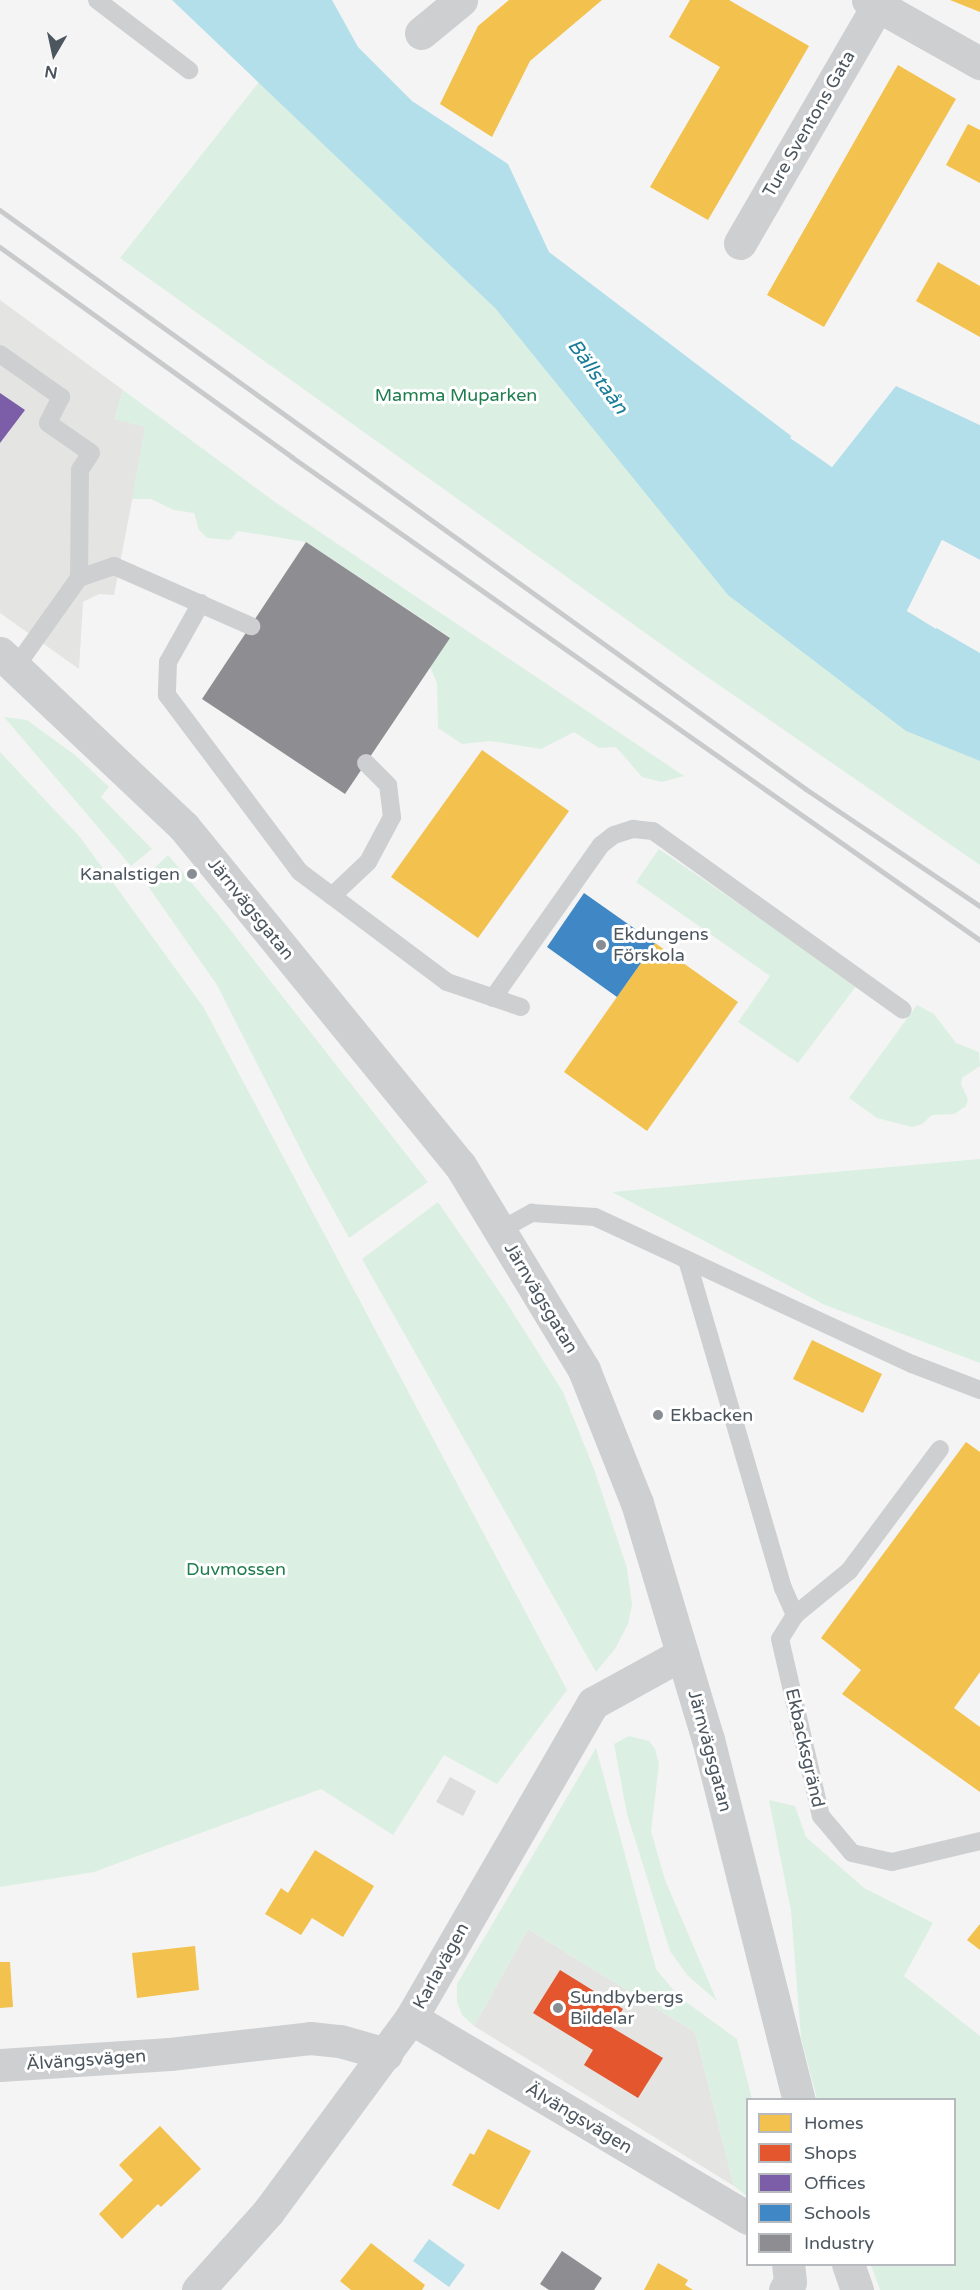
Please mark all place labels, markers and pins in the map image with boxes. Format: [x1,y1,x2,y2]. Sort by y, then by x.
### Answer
place label: Kanalstigen [80,863,180,885]
marker: Kanalstigen [185,867,199,881]
place label: Ekdungens Förskola [613,924,709,966]
marker: Ekdungens Förskola [594,938,608,952]
place label: Ekbacken [670,1404,753,1426]
marker: Ekbacken [651,1408,665,1422]
place label: Sundbybergs Bildelar [570,1987,683,2030]
marker: Sundbybergs Bildelar [551,2001,565,2015]

